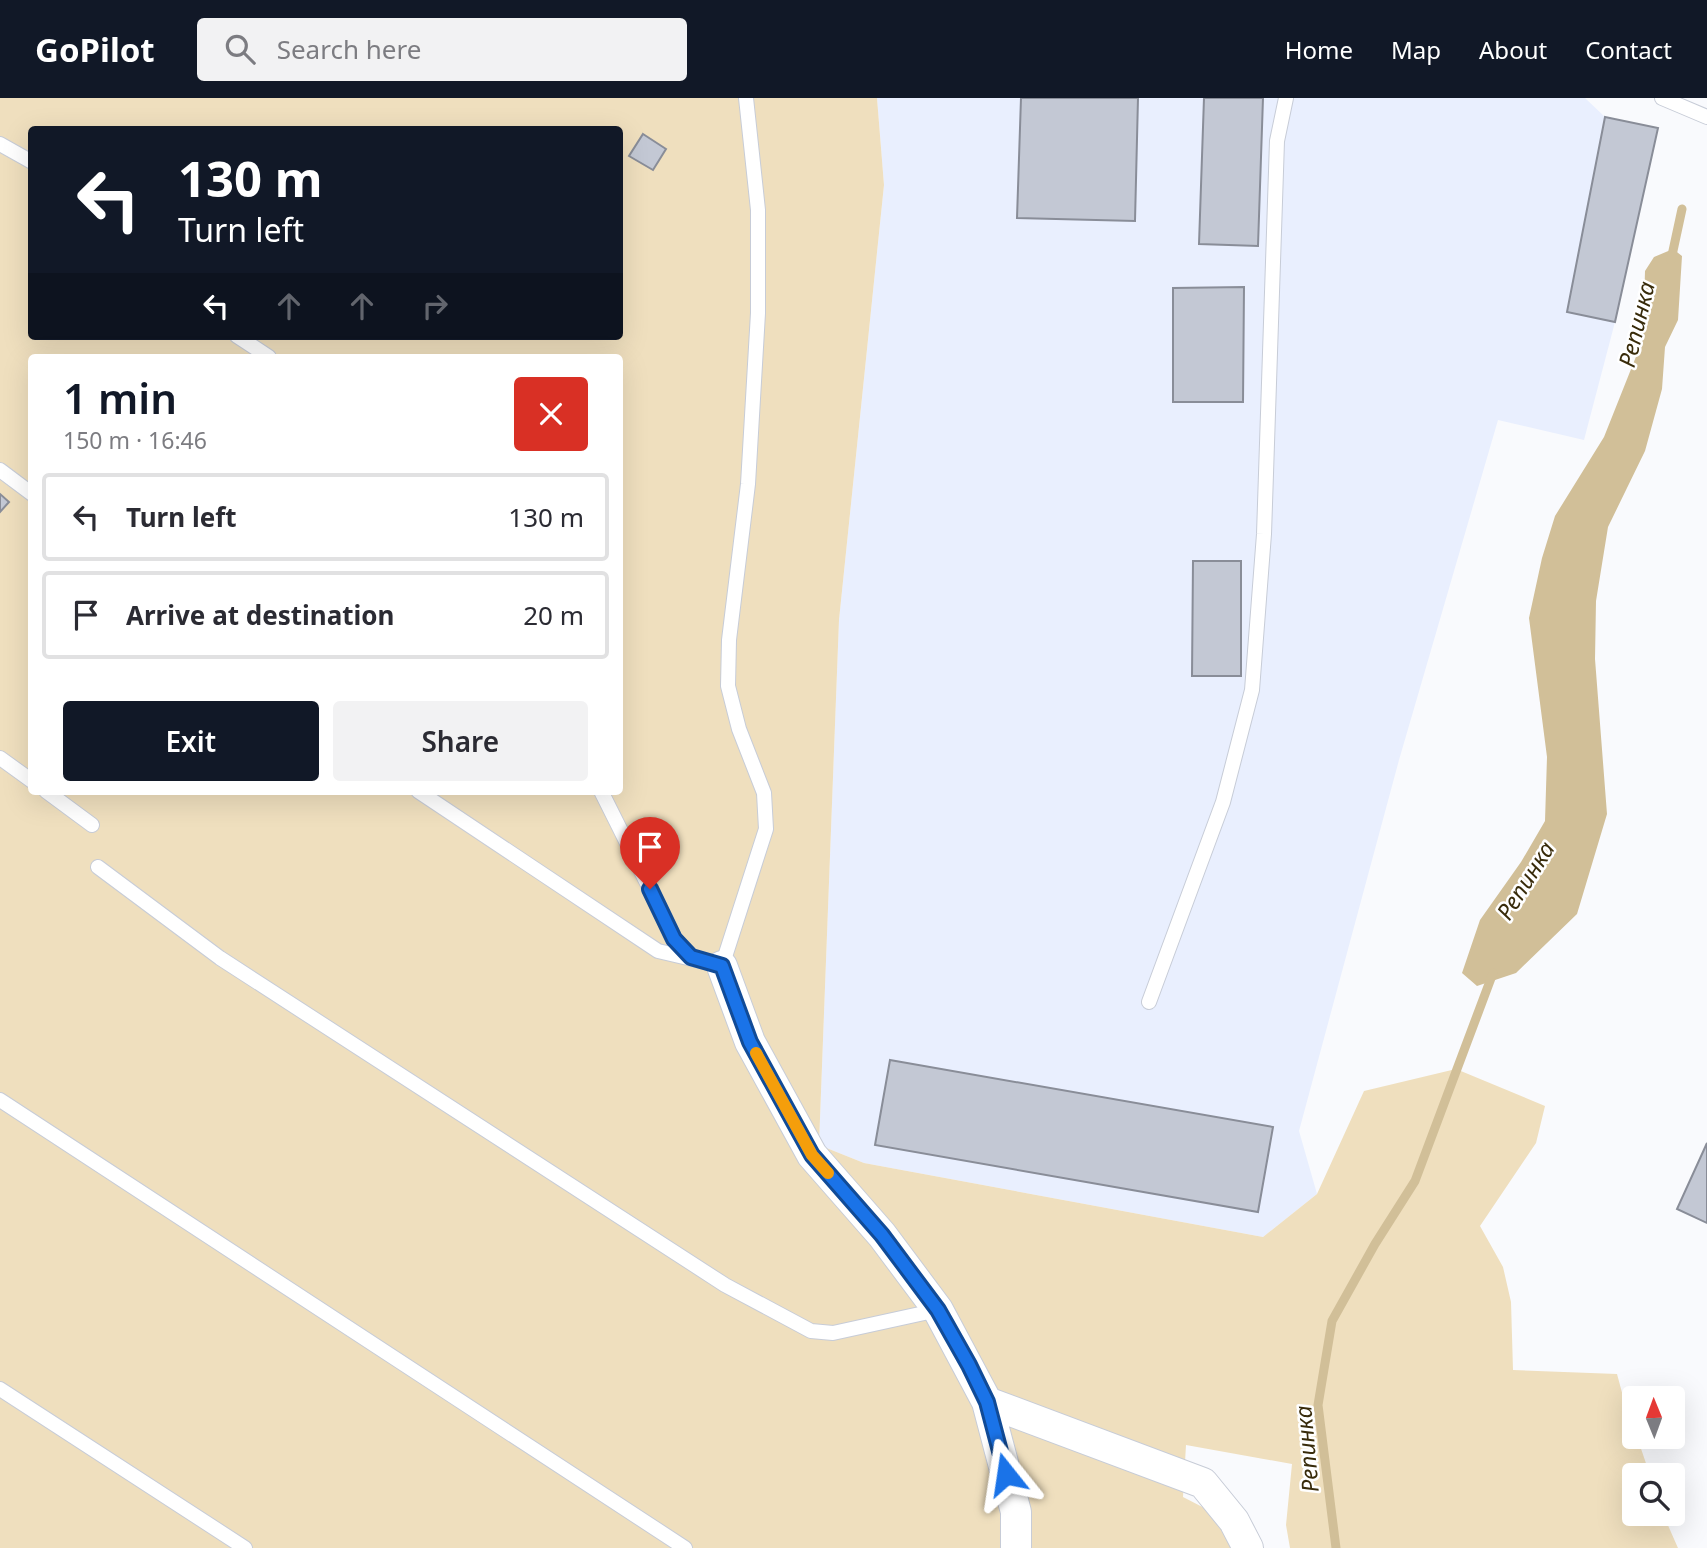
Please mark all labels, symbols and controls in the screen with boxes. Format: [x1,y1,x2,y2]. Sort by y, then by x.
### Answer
search box [197,18,687,81]
text: GoPilot [35,27,155,72]
icon: search [221,30,259,68]
text: Search here [277,31,421,67]
text: Home [1285,33,1353,66]
text: Map [1391,33,1441,66]
text: About [1479,33,1547,66]
text: Contact [1585,33,1672,66]
text: 130 m [178,145,323,211]
icon: left [63,154,154,245]
text: Turn left [178,208,304,251]
water label: Репинка [1610,278,1662,370]
icon: left [197,287,235,325]
icon: ahead [270,287,308,325]
icon: ahead [343,287,381,325]
icon: right [416,287,454,325]
text: 1 min [63,369,177,426]
button: close [514,377,588,451]
text: 150 m · 16:46 [63,424,207,456]
icon: left [67,498,105,536]
text: Turn left [126,499,237,535]
text: 130 m [508,499,584,535]
icon: arrive [67,596,105,634]
text: Arrive at destination [126,597,395,633]
text: 20 m [523,597,584,633]
button: Exit [63,701,319,781]
button: Share [333,701,588,781]
pin [620,817,680,889]
icon: arrive [631,828,669,866]
water label: Репинка [1488,835,1562,925]
north arrow [1622,1386,1685,1449]
map controls [1622,1386,1685,1526]
water label: Репинка [1286,1404,1326,1494]
position arrow [969,1437,1043,1511]
button: search [1622,1463,1685,1526]

